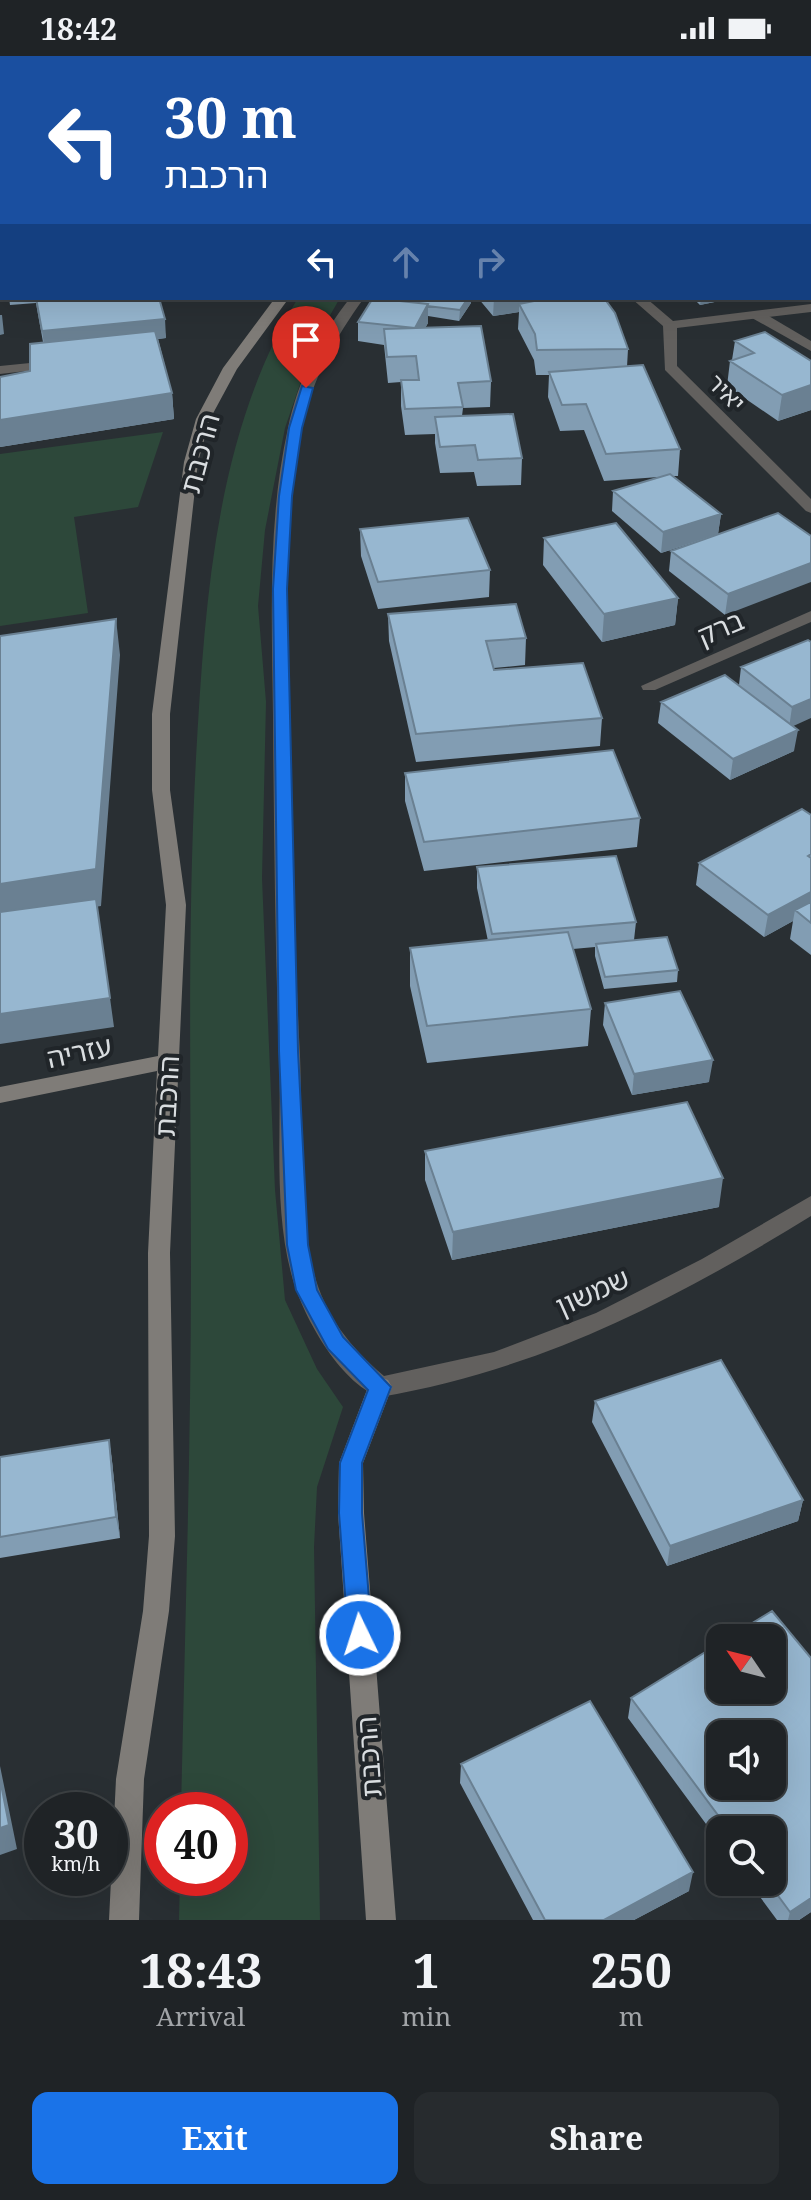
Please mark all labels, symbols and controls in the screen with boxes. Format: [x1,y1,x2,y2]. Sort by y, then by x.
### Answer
text: 18:42 [40,8,117,49]
text: 30 m [164,78,297,154]
icon: left [32,88,136,192]
text: הרכבת [164,150,269,199]
icon: left [300,240,344,284]
icon: ahead [384,240,428,284]
icon: right [468,240,512,284]
pin [272,306,340,388]
icon: arrive [284,318,328,362]
street label: יאיר [701,366,753,418]
street label: הרכבת [170,409,228,497]
street label: ברק [691,600,749,654]
street label: עזריה [43,1026,115,1076]
street label: הרכבת [145,1054,187,1138]
street label: שמשון [549,1258,635,1324]
position arrow [318,1593,402,1677]
north arrow [706,1624,786,1704]
map controls [706,1624,786,1896]
street label: הרכבת [346,1715,390,1799]
button: sound [706,1720,786,1800]
speed limit sign: 40 [144,1792,248,1896]
text: 30 [53,1806,99,1861]
button: search [706,1816,786,1896]
text: km/h [51,1850,101,1877]
text: 18:43 [139,1937,262,2002]
text: 1 [413,1937,440,2002]
text: 250 [590,1937,672,2002]
text: Arrival [156,1998,245,2034]
text: min [402,1998,451,2034]
text: m [619,1998,643,2034]
button: Exit [32,2092,398,2184]
button: Share [414,2092,779,2184]

